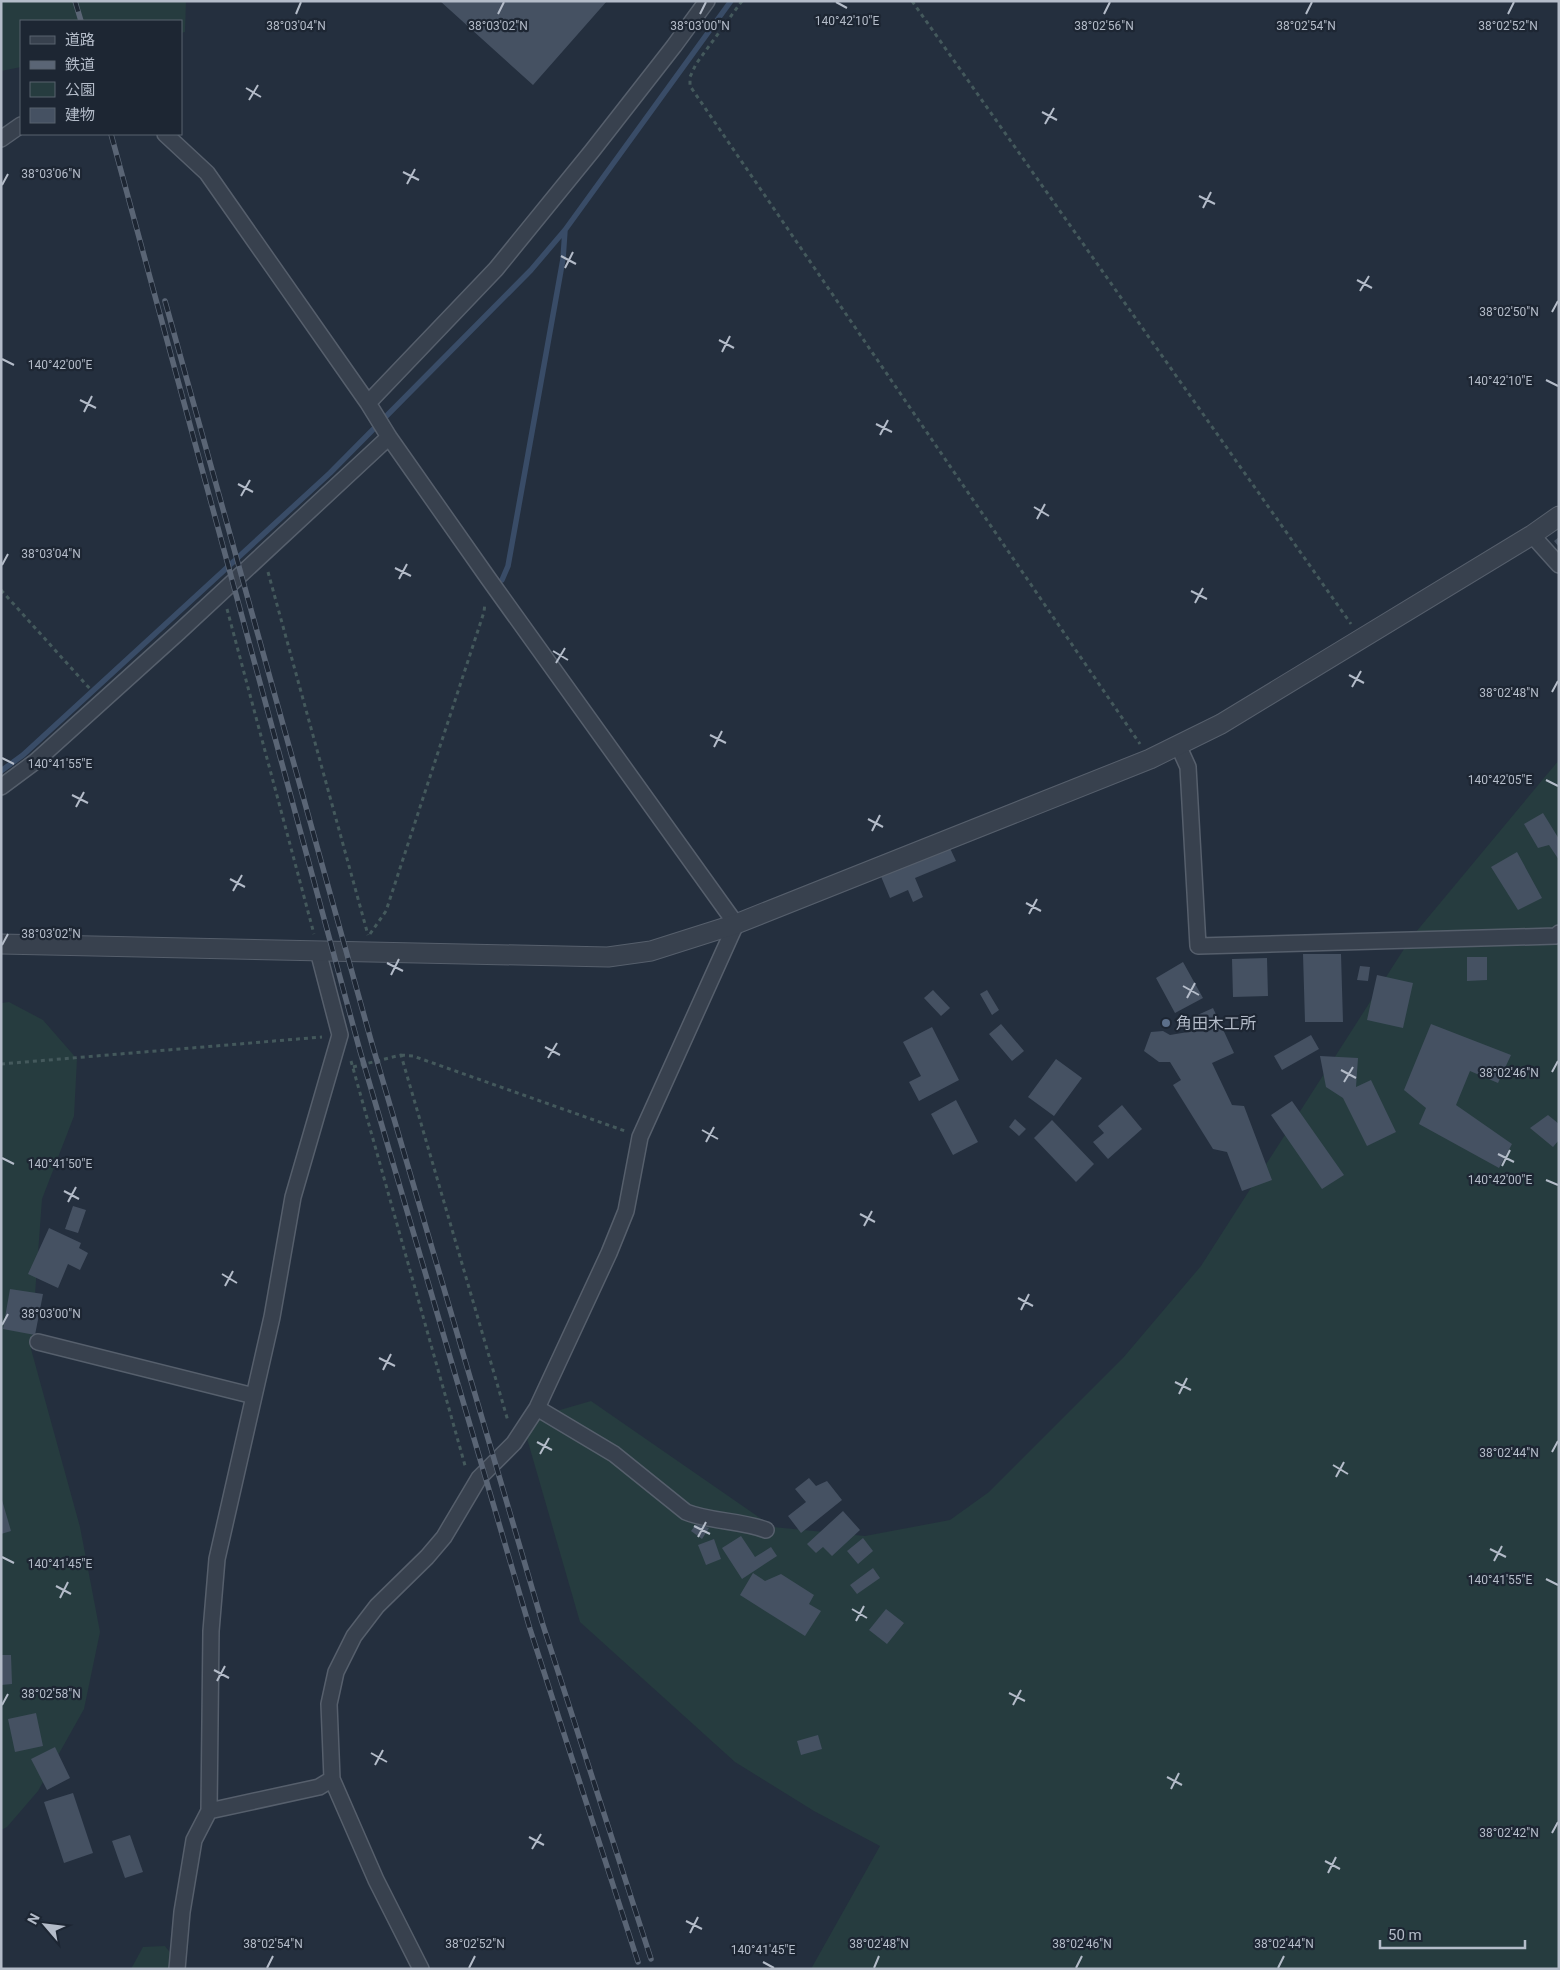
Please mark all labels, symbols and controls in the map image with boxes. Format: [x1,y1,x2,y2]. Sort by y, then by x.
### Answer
text: 140°42'10"E [815,14,879,28]
text: 38°03'04"N [266,19,326,33]
text: 38°03'02"N [468,19,528,33]
text: 38°03'00"N [670,19,730,33]
text: 38°02'56"N [1074,19,1134,33]
text: 38°02'54"N [1276,19,1336,33]
text: 38°02'52"N [1478,19,1538,33]
legend [20,20,182,135]
text: 道路 [65,31,95,49]
text: 鉄道 [65,56,95,74]
text: 公園 [65,81,95,99]
text: 建物 [65,106,95,124]
text: 38°03'06"N [21,167,81,181]
text: 38°02'50"N [1479,305,1539,319]
text: 140°42'00"E [28,358,92,372]
text: 140°42'10"E [1468,374,1532,388]
text: 38°03'04"N [21,547,81,561]
text: 38°02'48"N [1479,686,1539,700]
text: 140°41'55"E [28,757,92,771]
text: 140°42'05"E [1468,773,1532,787]
text: 38°03'02"N [21,927,81,941]
place label: 角田木工所 [1176,1014,1256,1033]
marker: 角田木工所 [1160,1017,1172,1029]
text: 38°02'46"N [1479,1066,1539,1080]
text: 140°41'50"E [28,1157,92,1171]
text: 140°42'00"E [1468,1173,1532,1187]
text: 38°03'00"N [21,1307,81,1321]
text: 38°02'44"N [1479,1446,1539,1460]
text: 140°41'45"E [28,1557,92,1571]
text: 140°41'55"E [1468,1573,1532,1587]
text: 38°02'58"N [21,1687,81,1701]
text: 38°02'42"N [1479,1826,1539,1840]
north arrow [20,1900,70,1950]
text: N [24,1911,43,1927]
scale bar [1380,1918,1525,1950]
text: 50 m [1388,1926,1422,1944]
text: 38°02'54"N [243,1937,303,1951]
text: 38°02'52"N [445,1937,505,1951]
text: 38°02'48"N [849,1937,909,1951]
text: 38°02'46"N [1052,1937,1112,1951]
text: 38°02'44"N [1254,1937,1314,1951]
text: 140°41'45"E [731,1943,795,1957]

